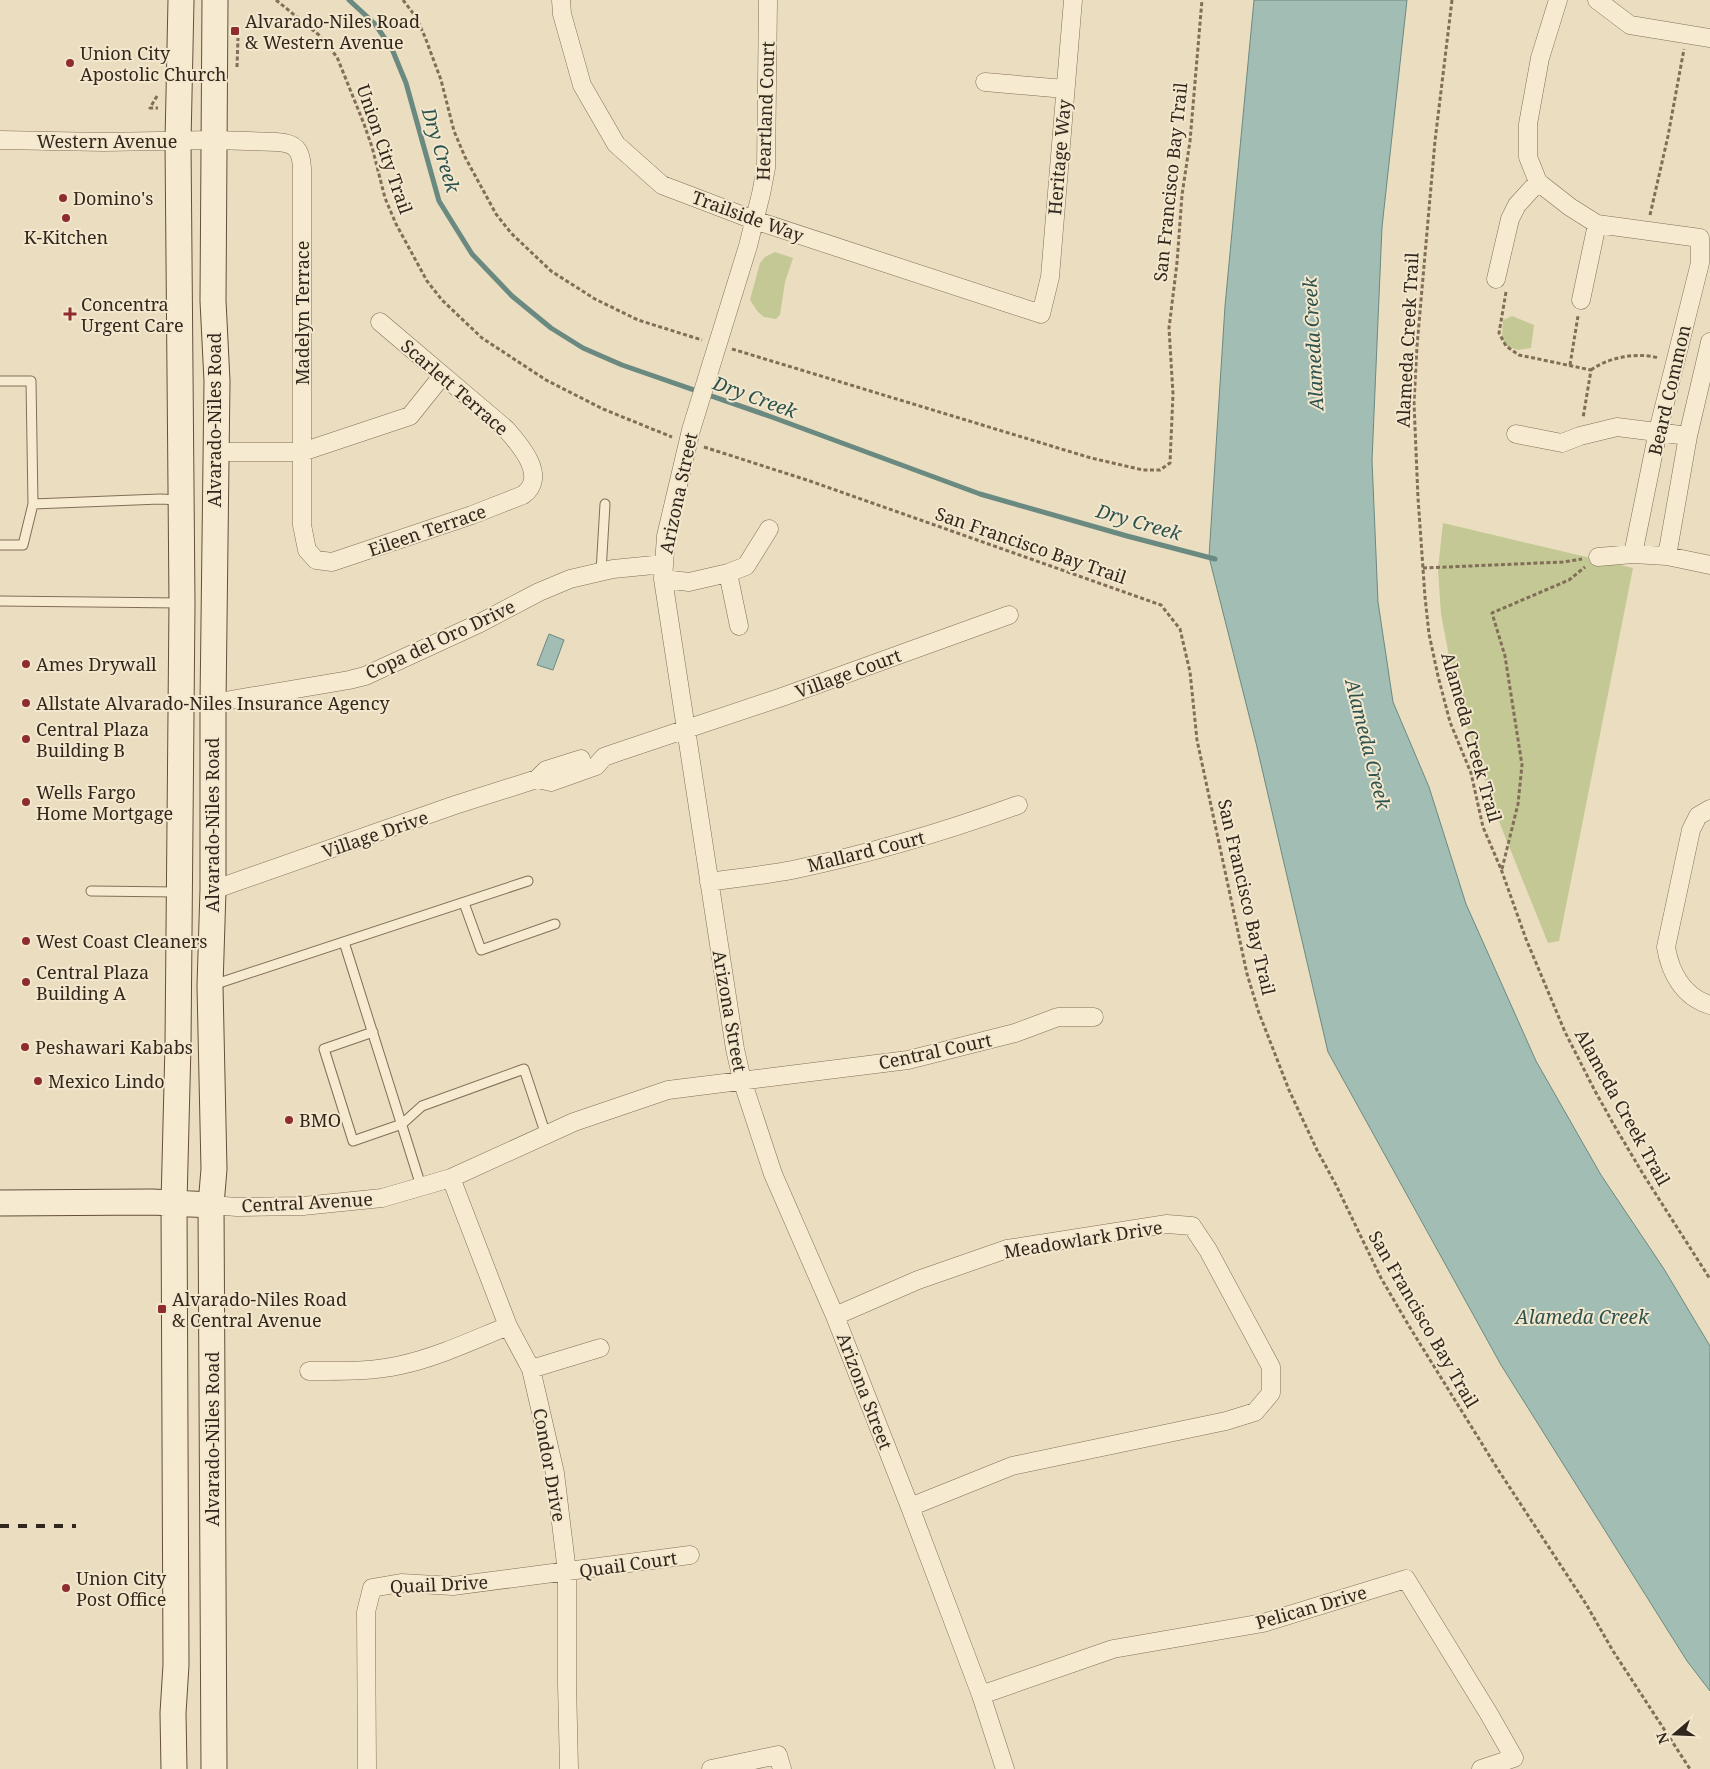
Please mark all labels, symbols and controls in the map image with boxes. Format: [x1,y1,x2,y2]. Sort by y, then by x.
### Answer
place label: Alvarado-Niles Road & Western Avenue [245,9,420,54]
marker: Alvarado-Niles Road & Western Avenue [229,25,241,37]
place label: Union City Apostolic Church [80,41,227,86]
street label: Heartland Court [751,41,779,181]
marker: Union City Apostolic Church [64,57,76,69]
street label: Union City Trail [352,81,419,217]
street label: San Francisco Bay Trail [1148,81,1192,283]
street label: Heritage Way [1042,97,1076,216]
water label: Dry Creek [415,103,467,197]
street label: Western Avenue [37,129,177,153]
street label: Trailside Way [689,185,808,248]
place label: Domino's [73,186,153,210]
marker: Domino's [57,192,69,204]
marker: K-Kitchen [60,212,72,224]
place label: K-Kitchen [24,225,109,249]
street label: Madelyn Terrace [290,241,314,385]
street label: Alameda Creek Trail [1390,251,1424,428]
water label: Alameda Creek [1296,275,1330,413]
place label: Concentra Urgent Care [81,292,184,337]
marker: Concentra Urgent Care [63,307,77,321]
street label: Beard Common [1642,322,1696,458]
street label: Alvarado-Niles Road [202,333,226,507]
street label: Scarlett Terrace [396,334,514,440]
water label: Dry Creek [708,369,802,425]
street label: Arizona Street [653,430,703,556]
water label: Dry Creek [1092,497,1186,547]
street label: Eileen Terrace [365,499,489,561]
street label: San Francisco Bay Trail [932,501,1130,589]
street label: Copa del Oro Drive [361,594,519,684]
street label: Village Court [792,643,904,703]
street label: Alameda Creek Trail [1436,649,1508,825]
place label: Ames Drywall [36,652,157,676]
marker: Ames Drywall [20,658,32,670]
water label: Alameda Creek [1339,674,1397,813]
place label: Allstate Alvarado-Niles Insurance Agency [36,691,391,715]
marker: Allstate Alvarado-Niles Insurance Agency [20,697,32,709]
place label: Central Plaza Building B [36,717,149,762]
marker: Central Plaza Building B [20,733,32,745]
street label: Alvarado-Niles Road [200,738,224,912]
place label: Wells Fargo Home Mortgage [36,780,173,825]
marker: Wells Fargo Home Mortgage [20,796,32,808]
street label: San Francisco Bay Trail [1213,797,1281,998]
street label: Village Drive [319,805,431,863]
street label: Mallard Court [805,825,927,877]
place label: West Coast Cleaners [36,929,207,953]
marker: West Coast Cleaners [20,935,32,947]
street label: Arizona Street [707,948,753,1074]
place label: Central Plaza Building A [36,960,149,1005]
marker: Central Plaza Building A [20,976,32,988]
street label: Alameda Creek Trail [1570,1024,1676,1190]
street label: Central Court [876,1027,994,1075]
place label: Peshawari Kababs [35,1035,193,1059]
marker: Peshawari Kababs [19,1041,31,1053]
place label: Mexico Lindo [48,1069,165,1093]
marker: Mexico Lindo [32,1075,44,1087]
place label: BMO [299,1108,341,1132]
marker: BMO [283,1114,295,1126]
street label: Central Avenue [241,1187,373,1217]
street label: Meadowlark Drive [1002,1215,1164,1263]
street label: San Francisco Bay Trail [1364,1226,1485,1412]
place label: Alvarado-Niles Road & Central Avenue [172,1287,347,1332]
marker: Alvarado-Niles Road & Central Avenue [156,1303,168,1315]
water label: Alameda Creek [1513,1304,1650,1330]
street label: Arizona Street [832,1329,898,1453]
street label: Alvarado-Niles Road [200,1352,224,1526]
street label: Condor Drive [528,1406,572,1524]
street label: Quail Court [577,1545,679,1583]
place label: Union City Post Office [76,1566,167,1611]
street label: Quail Drive [389,1569,489,1599]
street label: Pelican Drive [1253,1580,1369,1634]
marker: Union City Post Office [60,1582,72,1594]
north arrow [1650,1709,1700,1759]
text: N [1651,1730,1673,1747]

